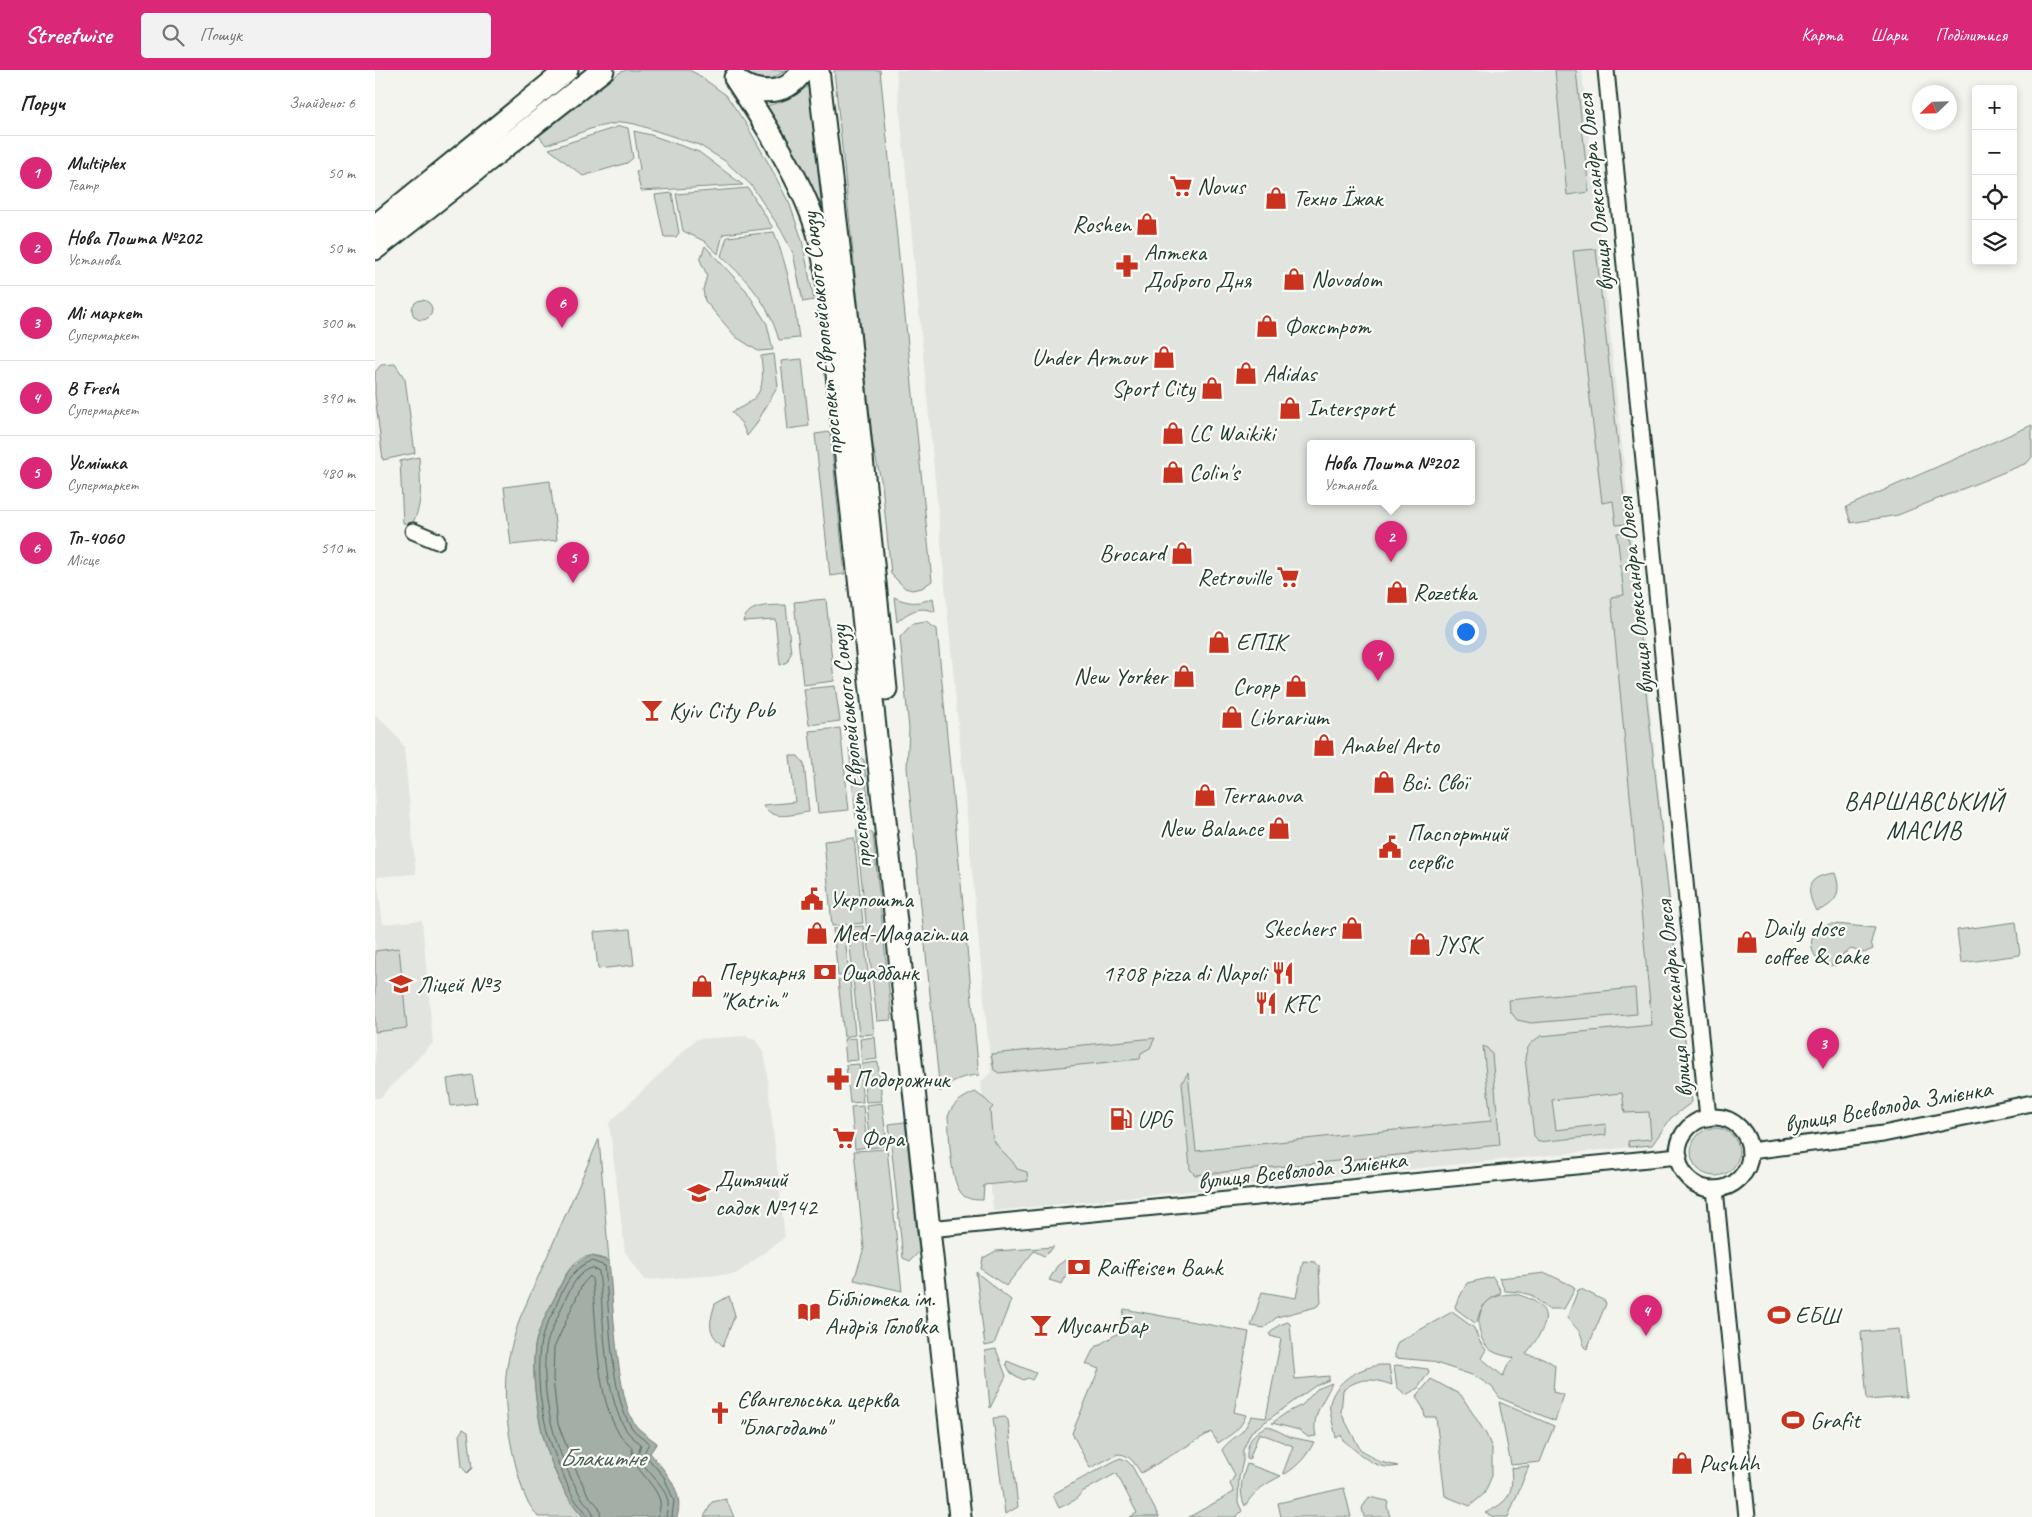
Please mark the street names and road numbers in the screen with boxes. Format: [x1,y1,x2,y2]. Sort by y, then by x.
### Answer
street label: вулиця Олександра Олеся [1570,91,1620,293]
street label: проспект Європейського Союзу [794,209,850,457]
street label: вулиця Олександра Олеся [1610,494,1660,696]
street label: проспект Європейського Союзу [823,622,879,870]
street label: вулиця Олександра Олеся [1649,897,1699,1099]
street label: вулиця Всеволода Змієнка [1782,1073,1995,1139]
street label: вулиця Всеволода Змієнка [1196,1144,1409,1196]

